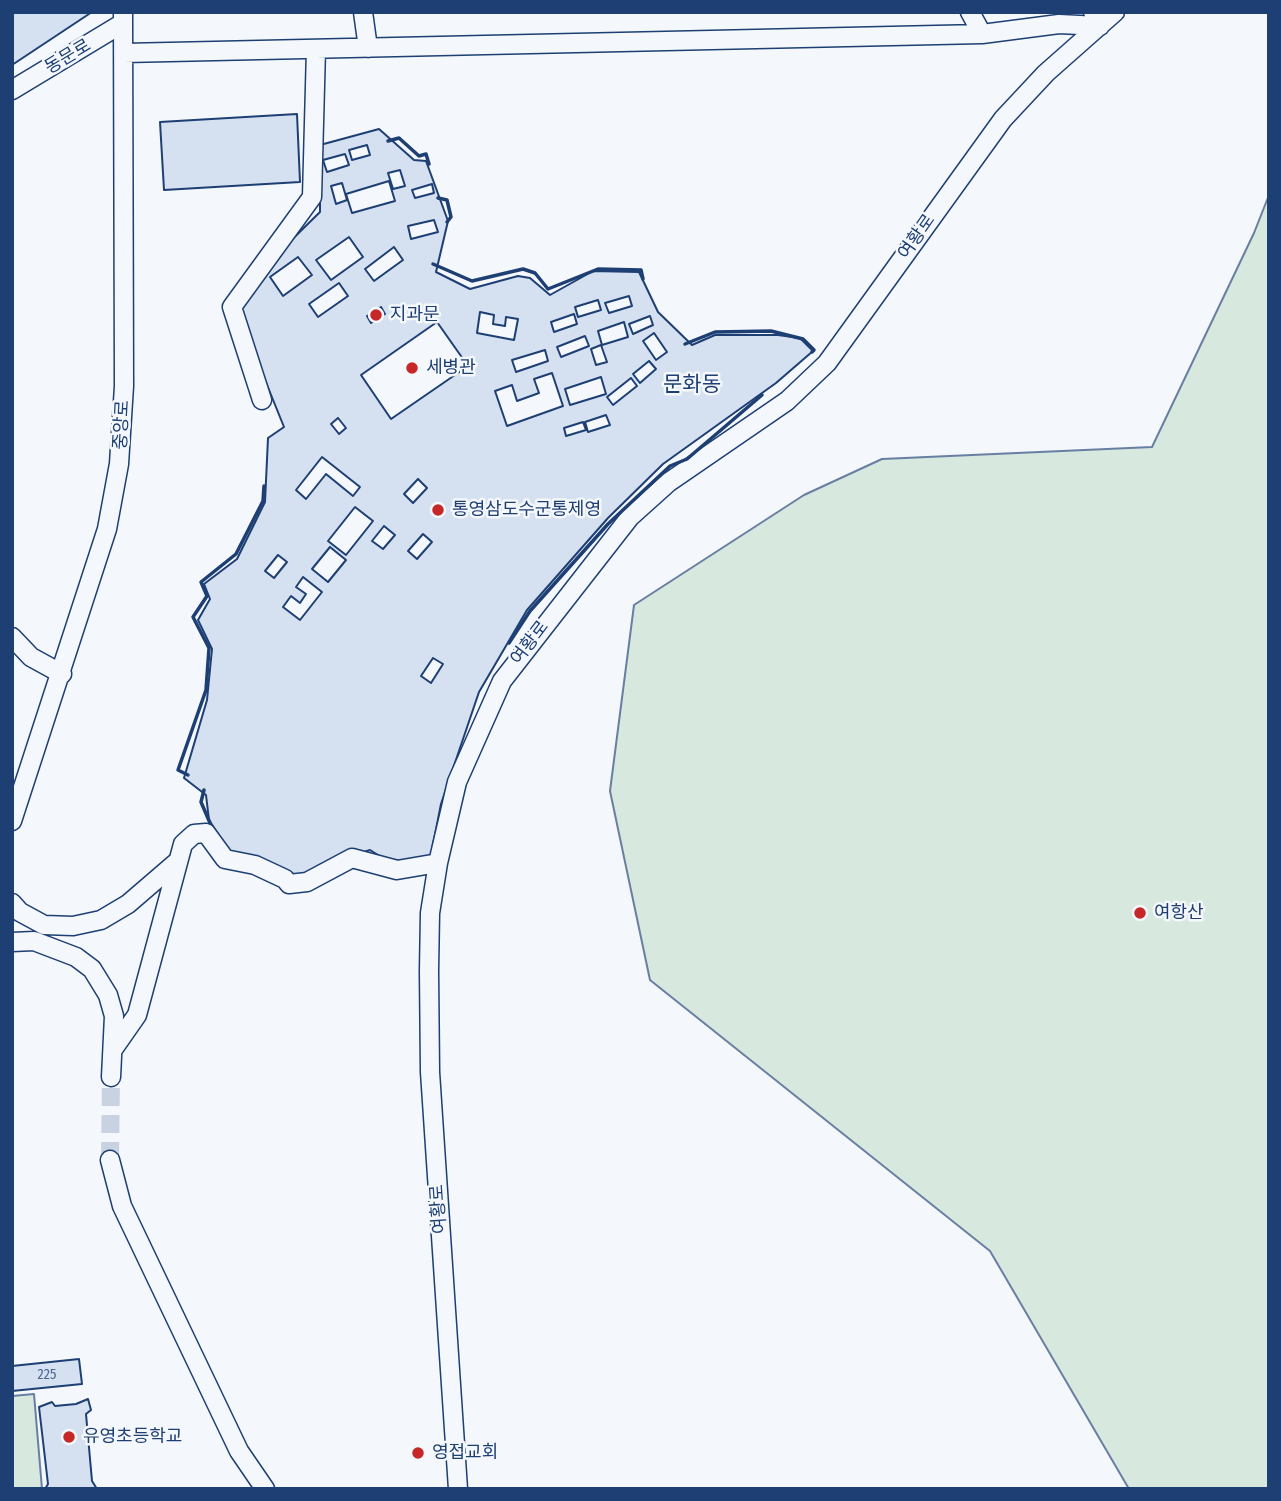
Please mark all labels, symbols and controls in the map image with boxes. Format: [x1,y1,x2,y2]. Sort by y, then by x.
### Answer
street label: 동문로 [41,35,95,79]
street label: 여황로 [894,210,940,264]
place label: 지과문 [390,304,440,326]
marker: 지과문 [368,307,384,323]
place label: 세병관 [426,357,476,379]
marker: 세병관 [404,360,420,376]
district label: 문화동 [663,372,721,398]
street label: 중앙로 [110,400,134,450]
place label: 통영삼도수군통제영 [452,499,601,521]
marker: 통영삼도수군통제영 [430,502,446,518]
street label: 여황로 [506,617,554,669]
place label: 여항산 [1154,902,1204,924]
marker: 여항산 [1132,905,1148,921]
street label: 여황로 [426,1183,452,1235]
house number: 225 [38,1367,56,1383]
place label: 유영초등학교 [83,1426,182,1448]
marker: 유영초등학교 [61,1429,77,1445]
place label: 영접교회 [432,1442,498,1464]
marker: 영접교회 [410,1445,426,1461]

